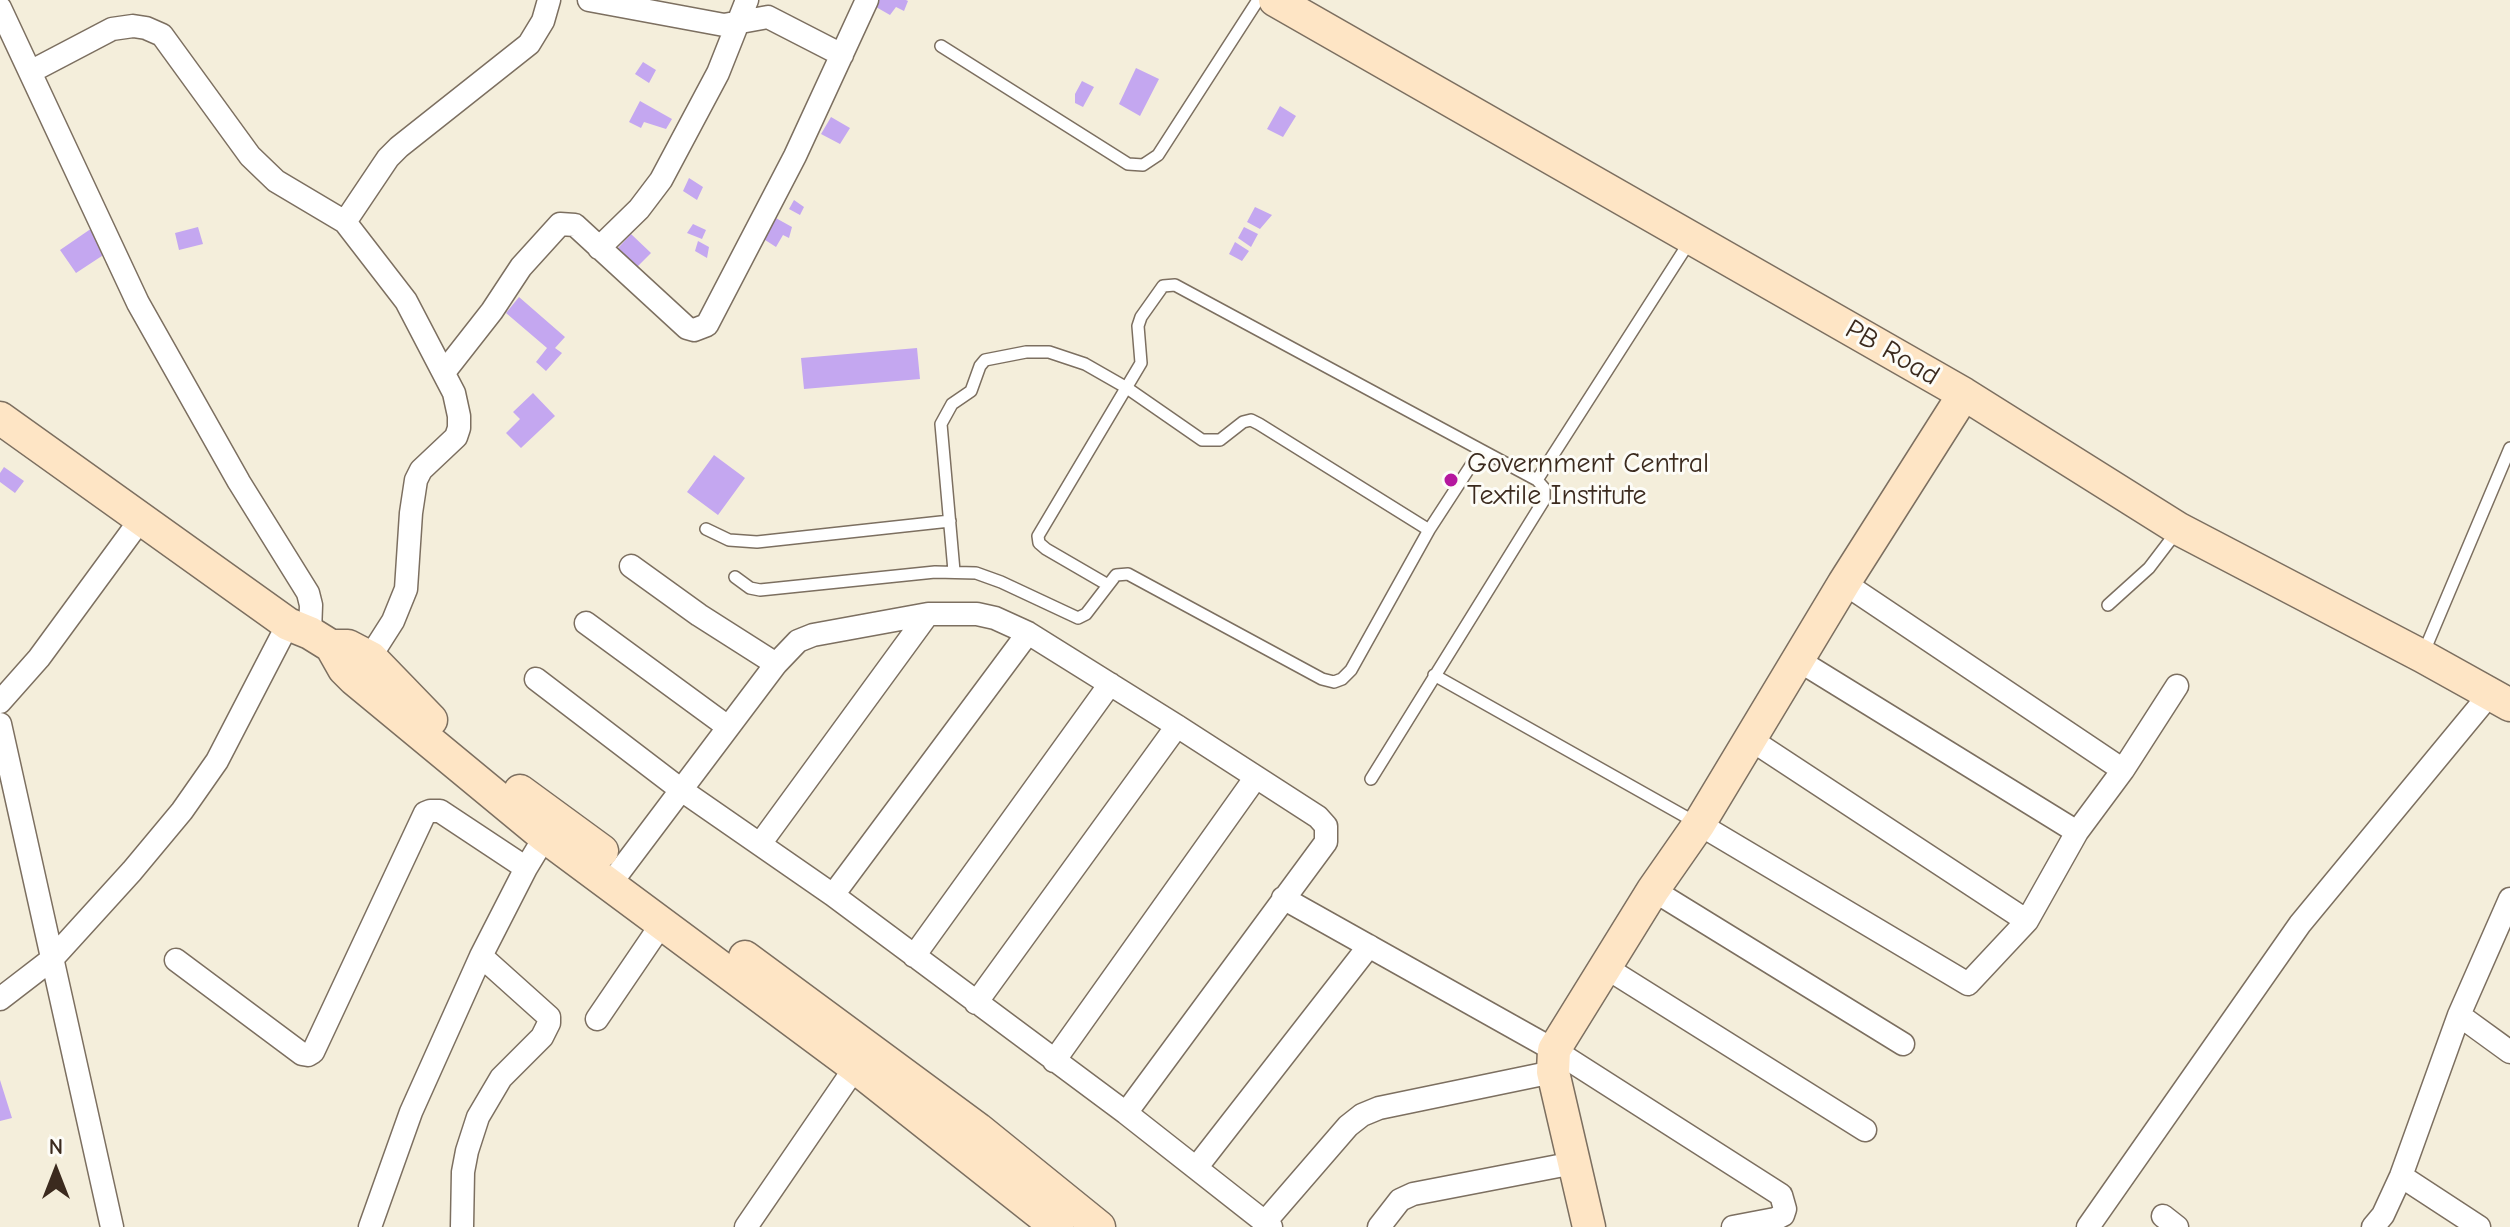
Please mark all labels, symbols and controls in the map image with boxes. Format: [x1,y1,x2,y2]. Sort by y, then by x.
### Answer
street label: PB Road [1839,313,1945,393]
place label: Government Central Textile Institute [1467,447,1709,513]
marker: Government Central Textile Institute [1442,471,1460,489]
north arrow [16,1131,96,1211]
text: N [49,1134,63,1160]

